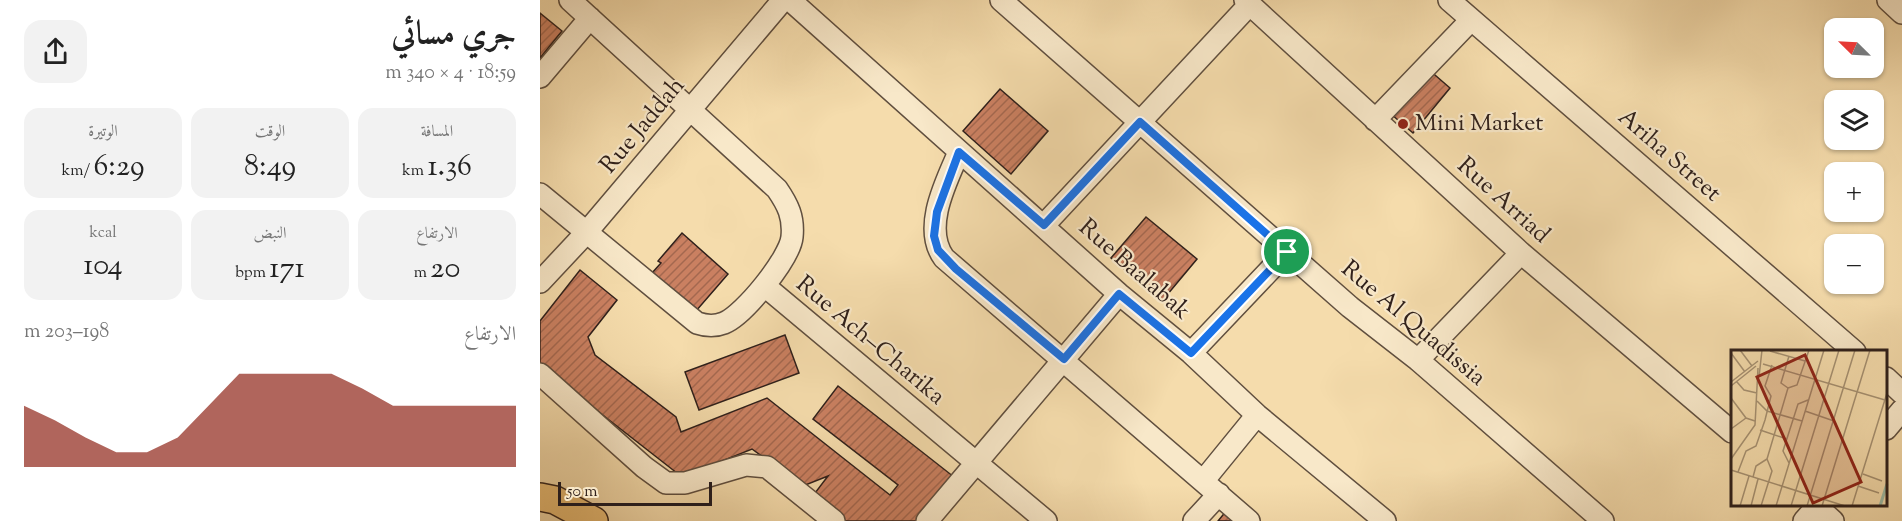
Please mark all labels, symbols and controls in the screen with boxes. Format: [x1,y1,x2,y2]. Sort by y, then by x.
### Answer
text: جري مسائي [391,12,516,60]
north arrow [1824,18,1884,78]
map controls [1824,18,1884,294]
button: share [24,20,87,83]
text: 18:59 · 4 × 340 m [385,59,516,88]
street label: Rue Jaddah [593,70,693,182]
button: layers [1824,90,1884,150]
street label: Ariha Street [1610,101,1728,211]
place label: Mini Market [1415,107,1544,141]
marker: Mini Market [1396,117,1410,131]
text: الوتيرة [88,121,118,144]
text: الوقت [255,121,285,144]
text: المسافة [421,121,453,144]
text: 6:29 [94,146,145,189]
text: 8:49 [244,146,296,189]
text: 1.36 [427,146,472,189]
street label: Rue Arriad [1449,150,1557,252]
text: /km [61,160,94,183]
text: km [402,160,427,183]
button: + [1824,162,1884,222]
street label: Rue Baalabak [1071,212,1197,328]
text: kcal [89,222,117,245]
text: النبض [254,223,286,246]
text: الارتفاع [416,223,458,246]
pin [1261,226,1312,277]
button: − [1824,234,1884,294]
icon: arrive [1270,235,1303,268]
text: 104 [83,245,123,288]
text: 171 [269,248,305,291]
text: 20 [430,248,460,291]
street label: Rue Al Quadissia [1333,253,1493,395]
text: bpm [235,262,269,285]
text: m [414,262,430,285]
street label: Rue Ach–Charika [788,268,952,414]
text: 198–203 m [24,318,109,347]
text: الارتفاع [464,321,516,350]
inset map [1731,350,1887,506]
scale bar [558,479,712,506]
text: 50 m [567,481,598,504]

